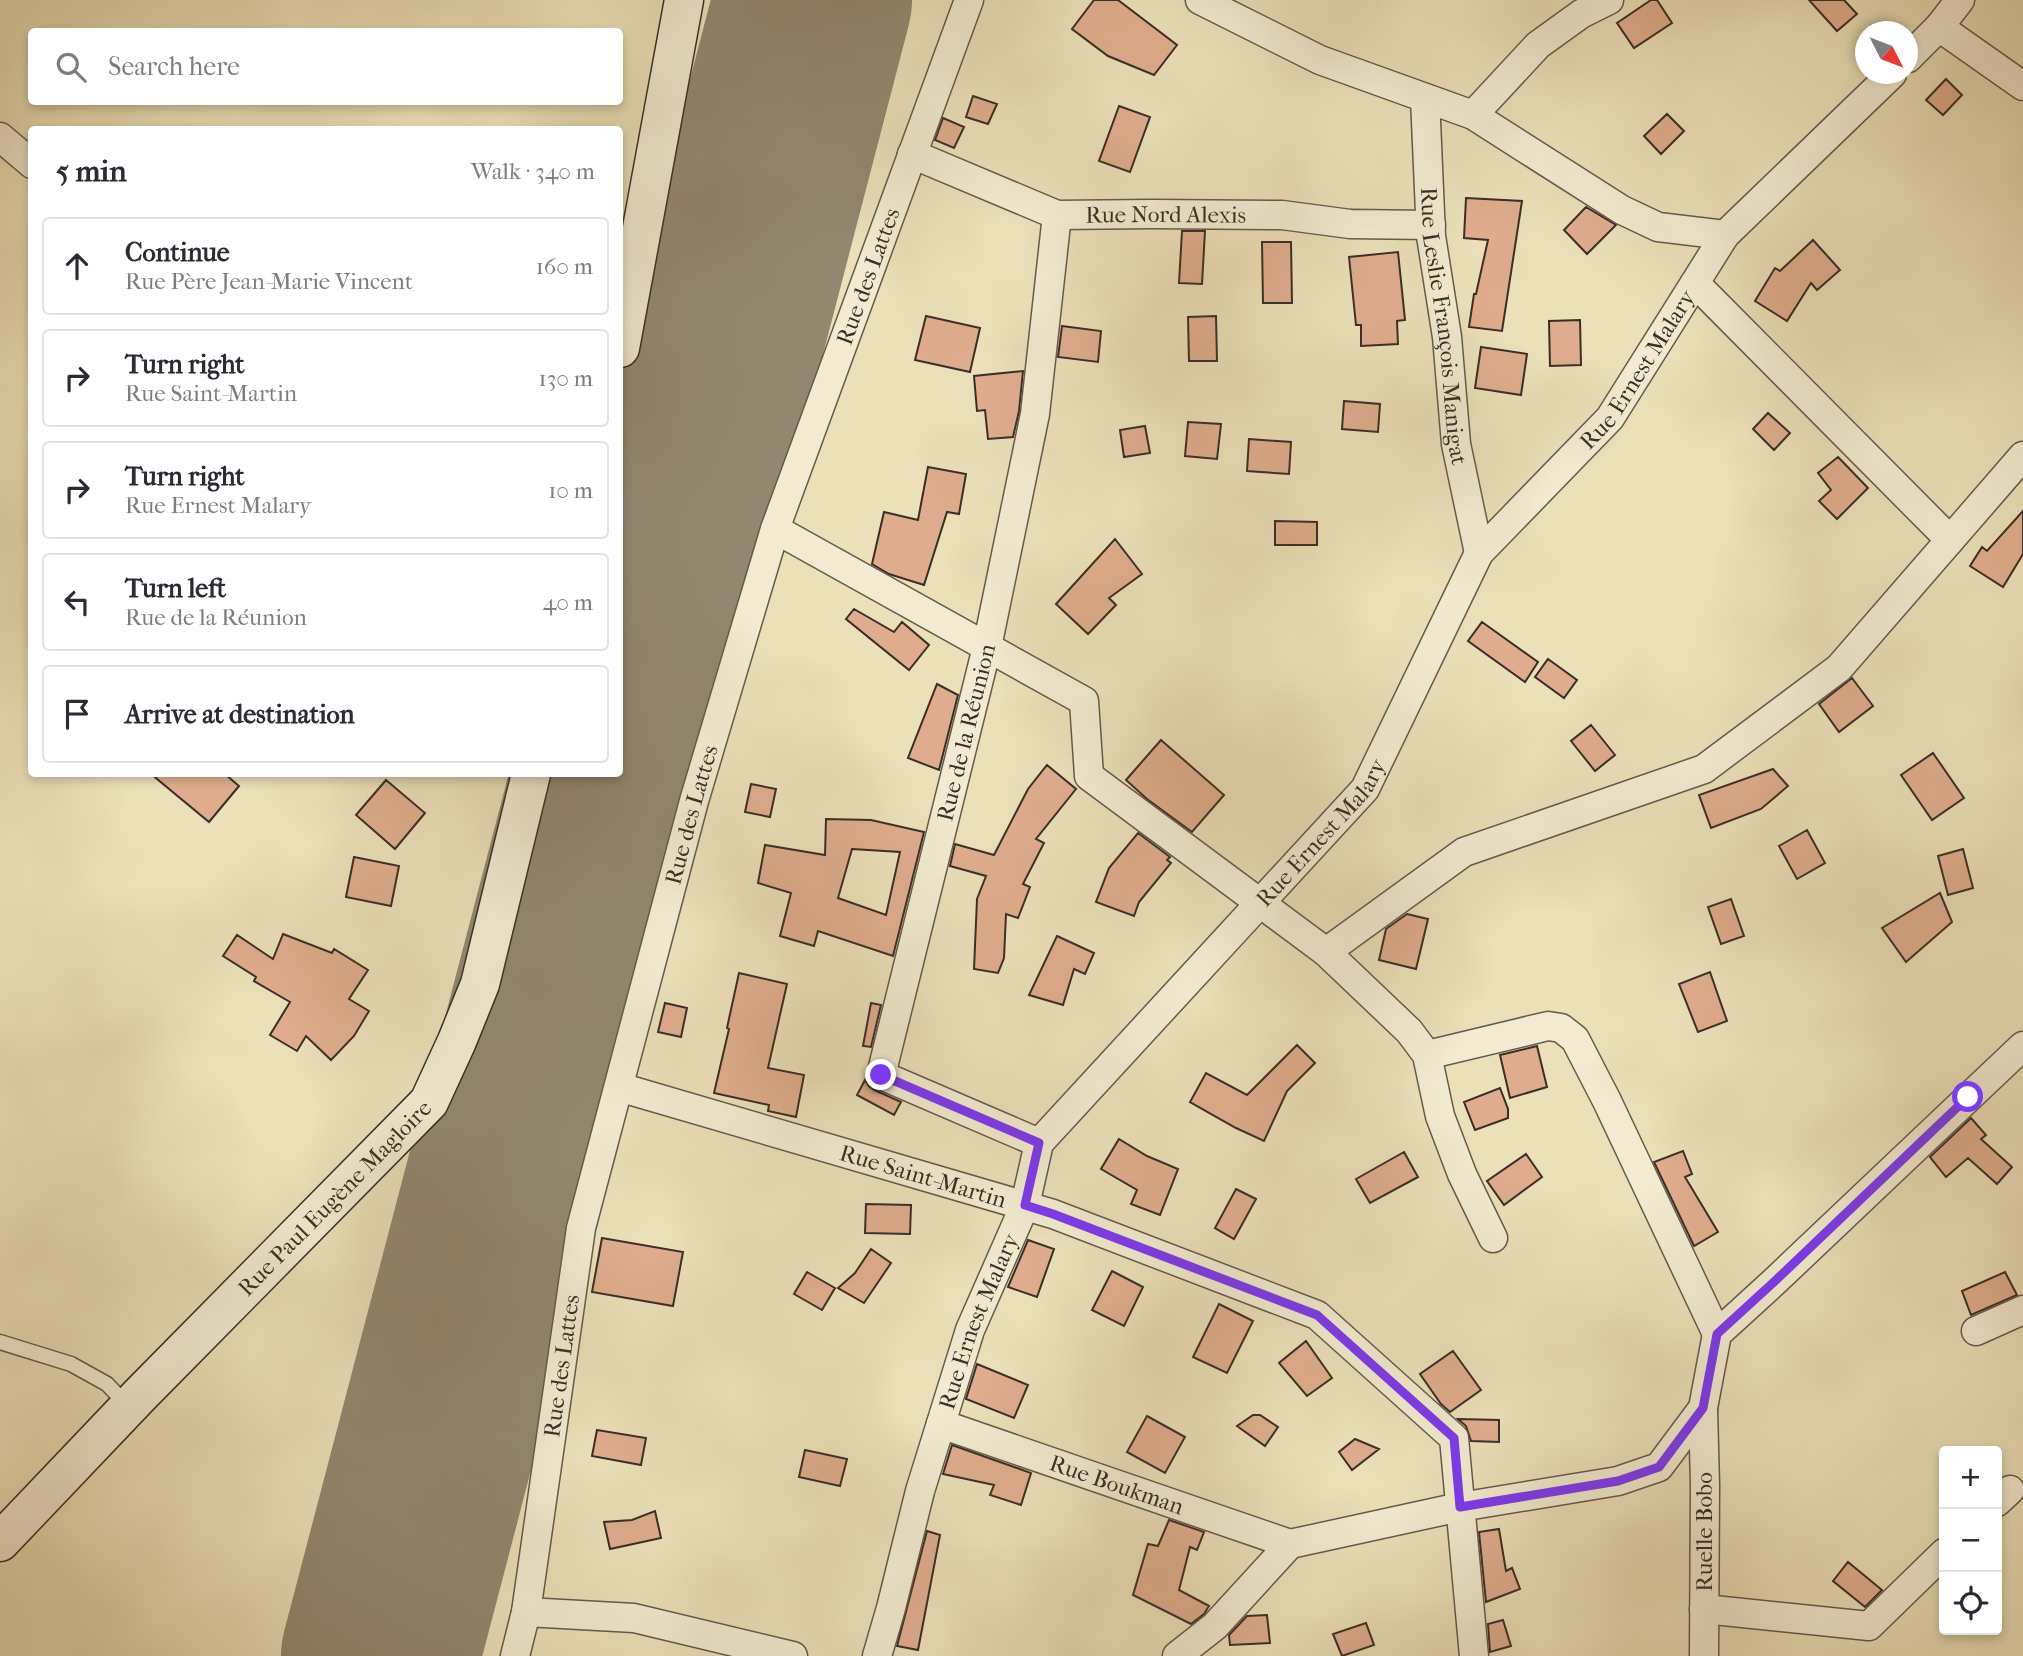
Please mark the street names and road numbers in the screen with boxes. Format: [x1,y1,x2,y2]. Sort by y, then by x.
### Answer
street label: Rue Leslie François Manigat [1415,187,1473,467]
street label: Rue Nord Alexis [1085,201,1246,229]
street label: Rue des Lattes [831,204,906,349]
street label: Rue Ernest Malary [1574,285,1701,455]
street label: Rue de la Réunion [931,640,1001,824]
street label: Rue des Lattes [659,742,724,888]
street label: Rue Ernest Malary [1251,754,1392,912]
street label: Rue Paul Eugène Magloire [233,1095,437,1302]
street label: Rue Saint-Martin [837,1139,1010,1214]
street label: Rue Ernest Malary [933,1229,1025,1413]
street label: Rue des Lattes [538,1293,585,1439]
street label: Rue Boukman [1046,1449,1188,1521]
street label: Ruelle Bobo [1691,1472,1718,1592]

